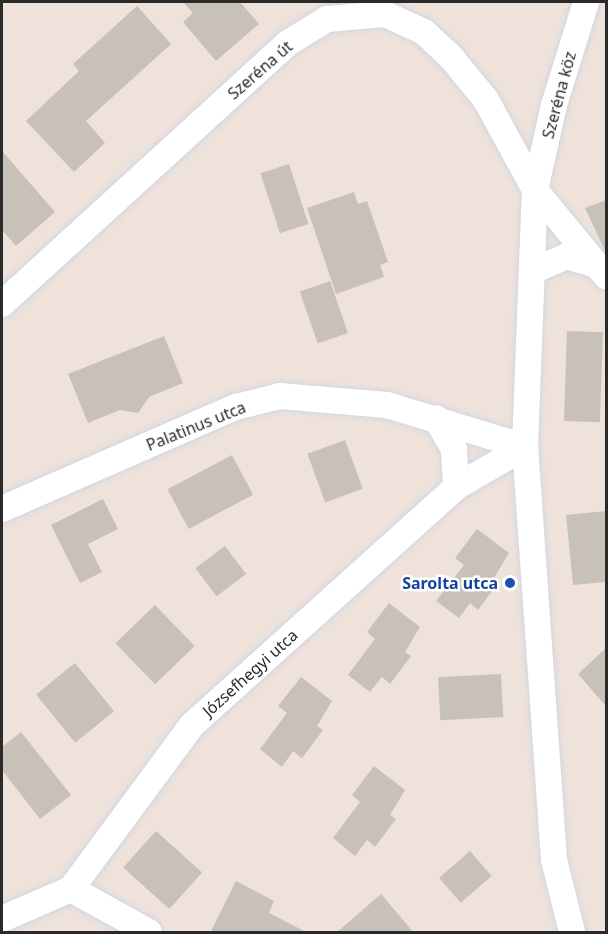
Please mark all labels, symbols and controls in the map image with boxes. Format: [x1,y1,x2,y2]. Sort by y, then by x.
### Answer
street label: Szeréna út [224,37,296,103]
street label: Szeréna köz [538,49,580,141]
street label: Palatinus utca [143,397,249,455]
place label: Sarolta utca [402,573,498,593]
marker: Sarolta utca [503,576,517,590]
street label: Józsefhegyi utca [199,625,301,721]

